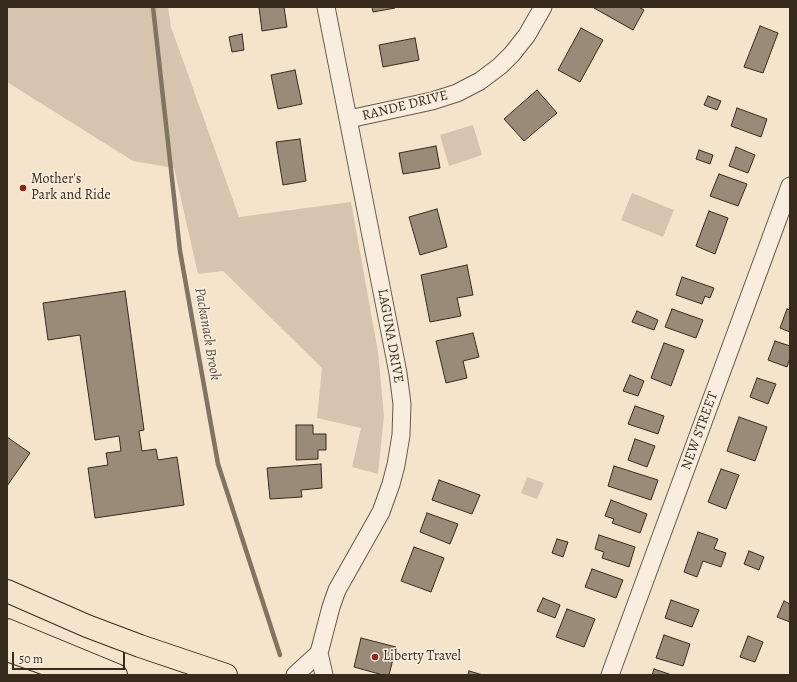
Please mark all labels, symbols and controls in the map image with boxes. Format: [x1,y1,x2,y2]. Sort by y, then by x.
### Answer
street label: RANDE DRIVE [360,87,450,125]
place label: Mother's Park and Ride [31,172,111,204]
marker: Mother's Park and Ride [18,183,28,193]
water label: Packanack Brook [190,286,224,382]
street label: LAGUNA DRIVE [373,288,407,384]
street label: NEW STREET [678,390,722,472]
scale bar [14,644,127,670]
place label: Liberty Travel [383,649,461,665]
text: 50 m [19,651,43,667]
marker: Liberty Travel [370,652,380,662]

